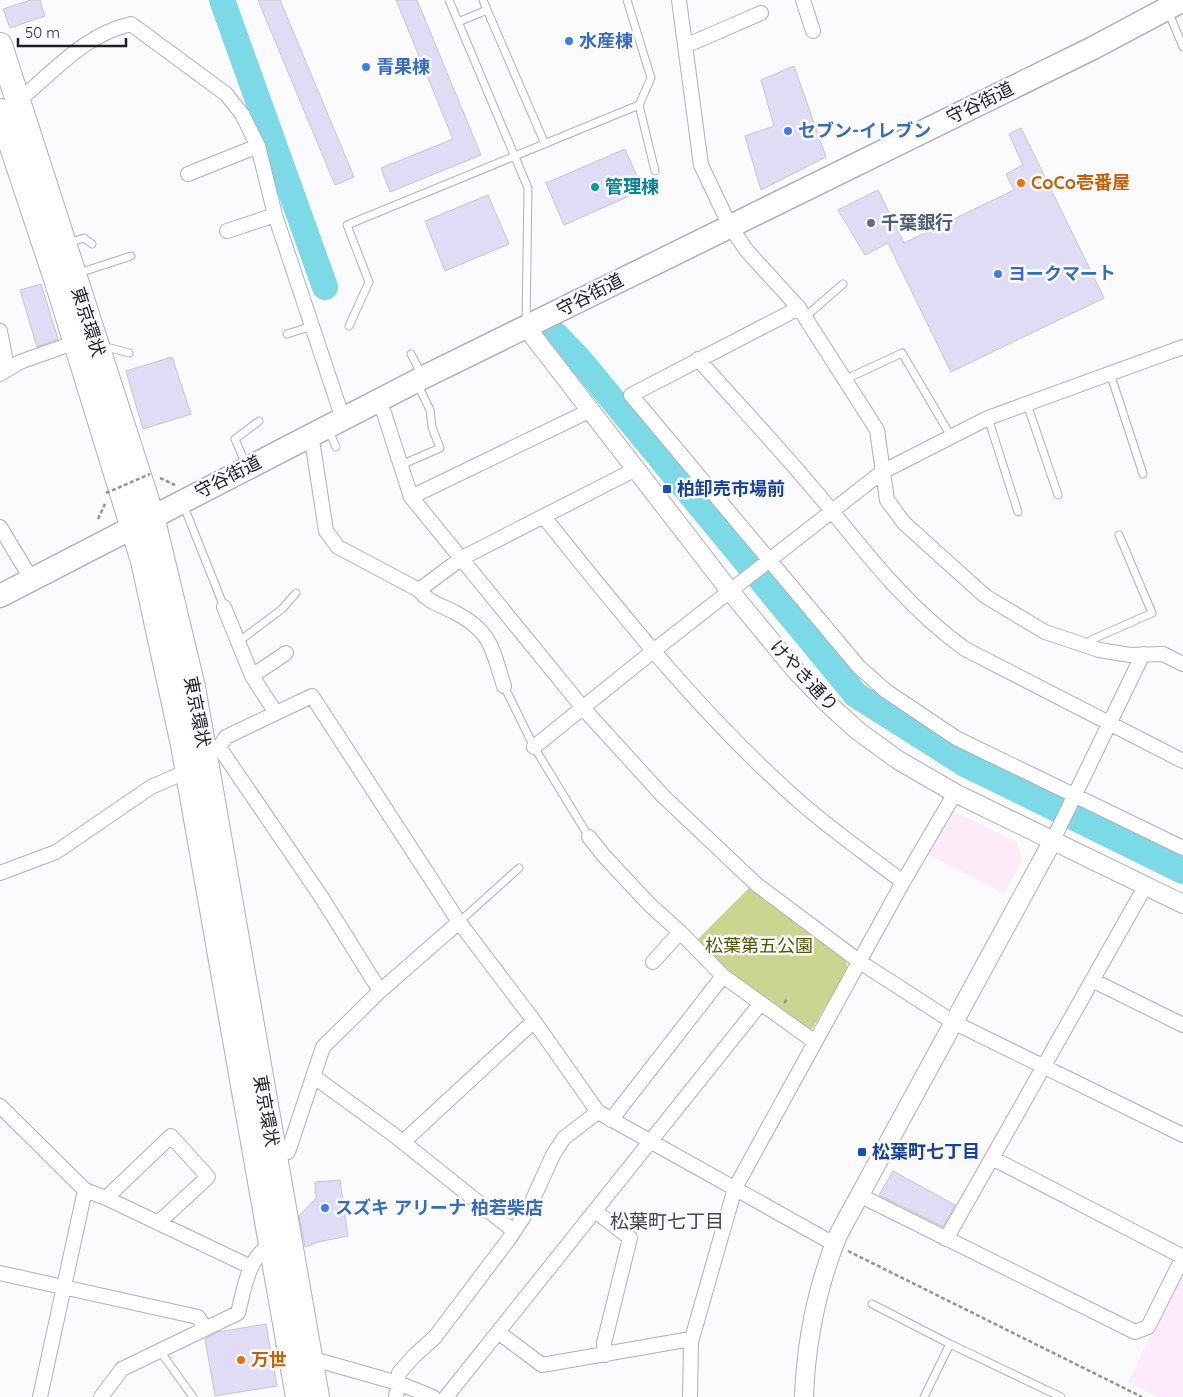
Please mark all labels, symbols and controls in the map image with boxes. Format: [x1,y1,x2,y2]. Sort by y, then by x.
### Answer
scale bar [18,15,125,47]
text: 50 m [25,23,60,42]
place label: 水産棟 [579,29,633,52]
marker: 水産棟 [563,35,575,47]
place label: 青果棟 [376,55,430,78]
marker: 青果棟 [360,61,372,73]
street label: 守谷街道 [942,76,1017,129]
place label: セブン-イレブン [798,119,931,142]
marker: セブン-イレブン [782,125,794,137]
place label: CoCo壱番屋 [1031,171,1130,194]
place label: 管理棟 [605,175,659,198]
marker: CoCo壱番屋 [1015,177,1027,189]
marker: 管理棟 [589,181,601,193]
place label: 千葉銀行 [881,211,953,234]
marker: 千葉銀行 [865,217,877,229]
place label: ヨークマート [1008,262,1116,285]
street label: 守谷街道 [552,268,627,321]
marker: ヨークマート [992,268,1004,280]
street label: 東京環状 [66,284,111,360]
street label: 守谷街道 [190,450,265,503]
place label: 柏卸売市場前 [677,477,785,500]
marker: 柏卸売市場前 [661,483,673,495]
street label: けやき通り [765,635,843,716]
street label: 東京環状 [179,674,216,749]
park label: 松葉第五公園 [705,934,813,957]
street label: 東京環状 [249,1073,284,1148]
place label: 松葉町七丁目 [872,1140,980,1163]
marker: 松葉町七丁目 [856,1146,868,1158]
place label: スズキ アリーナ 柏若柴店 [335,1196,543,1219]
marker: スズキ アリーナ 柏若柴店 [319,1202,331,1214]
district label: 松葉町七丁目 [610,1209,724,1233]
place label: 万世 [251,1348,287,1371]
marker: 万世 [235,1354,247,1366]

